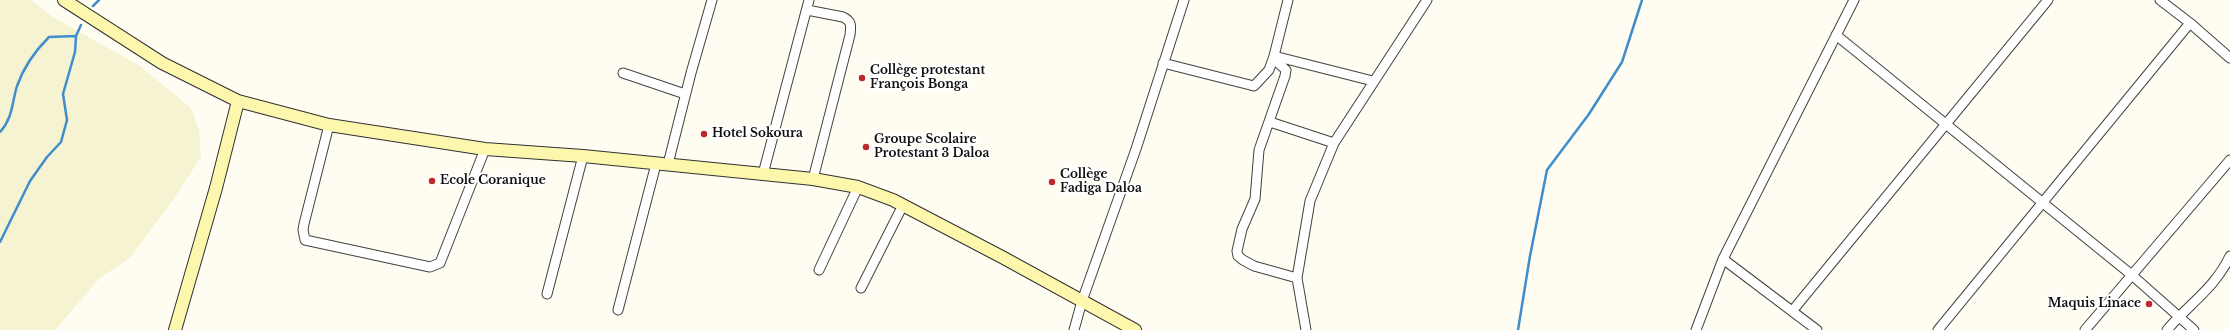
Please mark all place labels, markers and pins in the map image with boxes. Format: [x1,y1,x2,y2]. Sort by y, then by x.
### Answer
place label: Collège protestant François Bonga [870,64,985,92]
marker: Collège protestant François Bonga [857,73,867,83]
place label: Hotel Sokoura [712,127,803,141]
marker: Hotel Sokoura [699,129,709,139]
place label: Groupe Scolaire Protestant 3 Daloa [874,133,989,161]
marker: Groupe Scolaire Protestant 3 Daloa [861,142,871,152]
place label: Collège Fadiga Daloa [1060,168,1142,196]
place label: Ecole Coranique [440,174,546,188]
marker: Ecole Coranique [427,176,437,186]
marker: Collège Fadiga Daloa [1047,177,1057,187]
place label: Maquis Linace [2048,297,2141,311]
marker: Maquis Linace [2144,299,2154,309]

